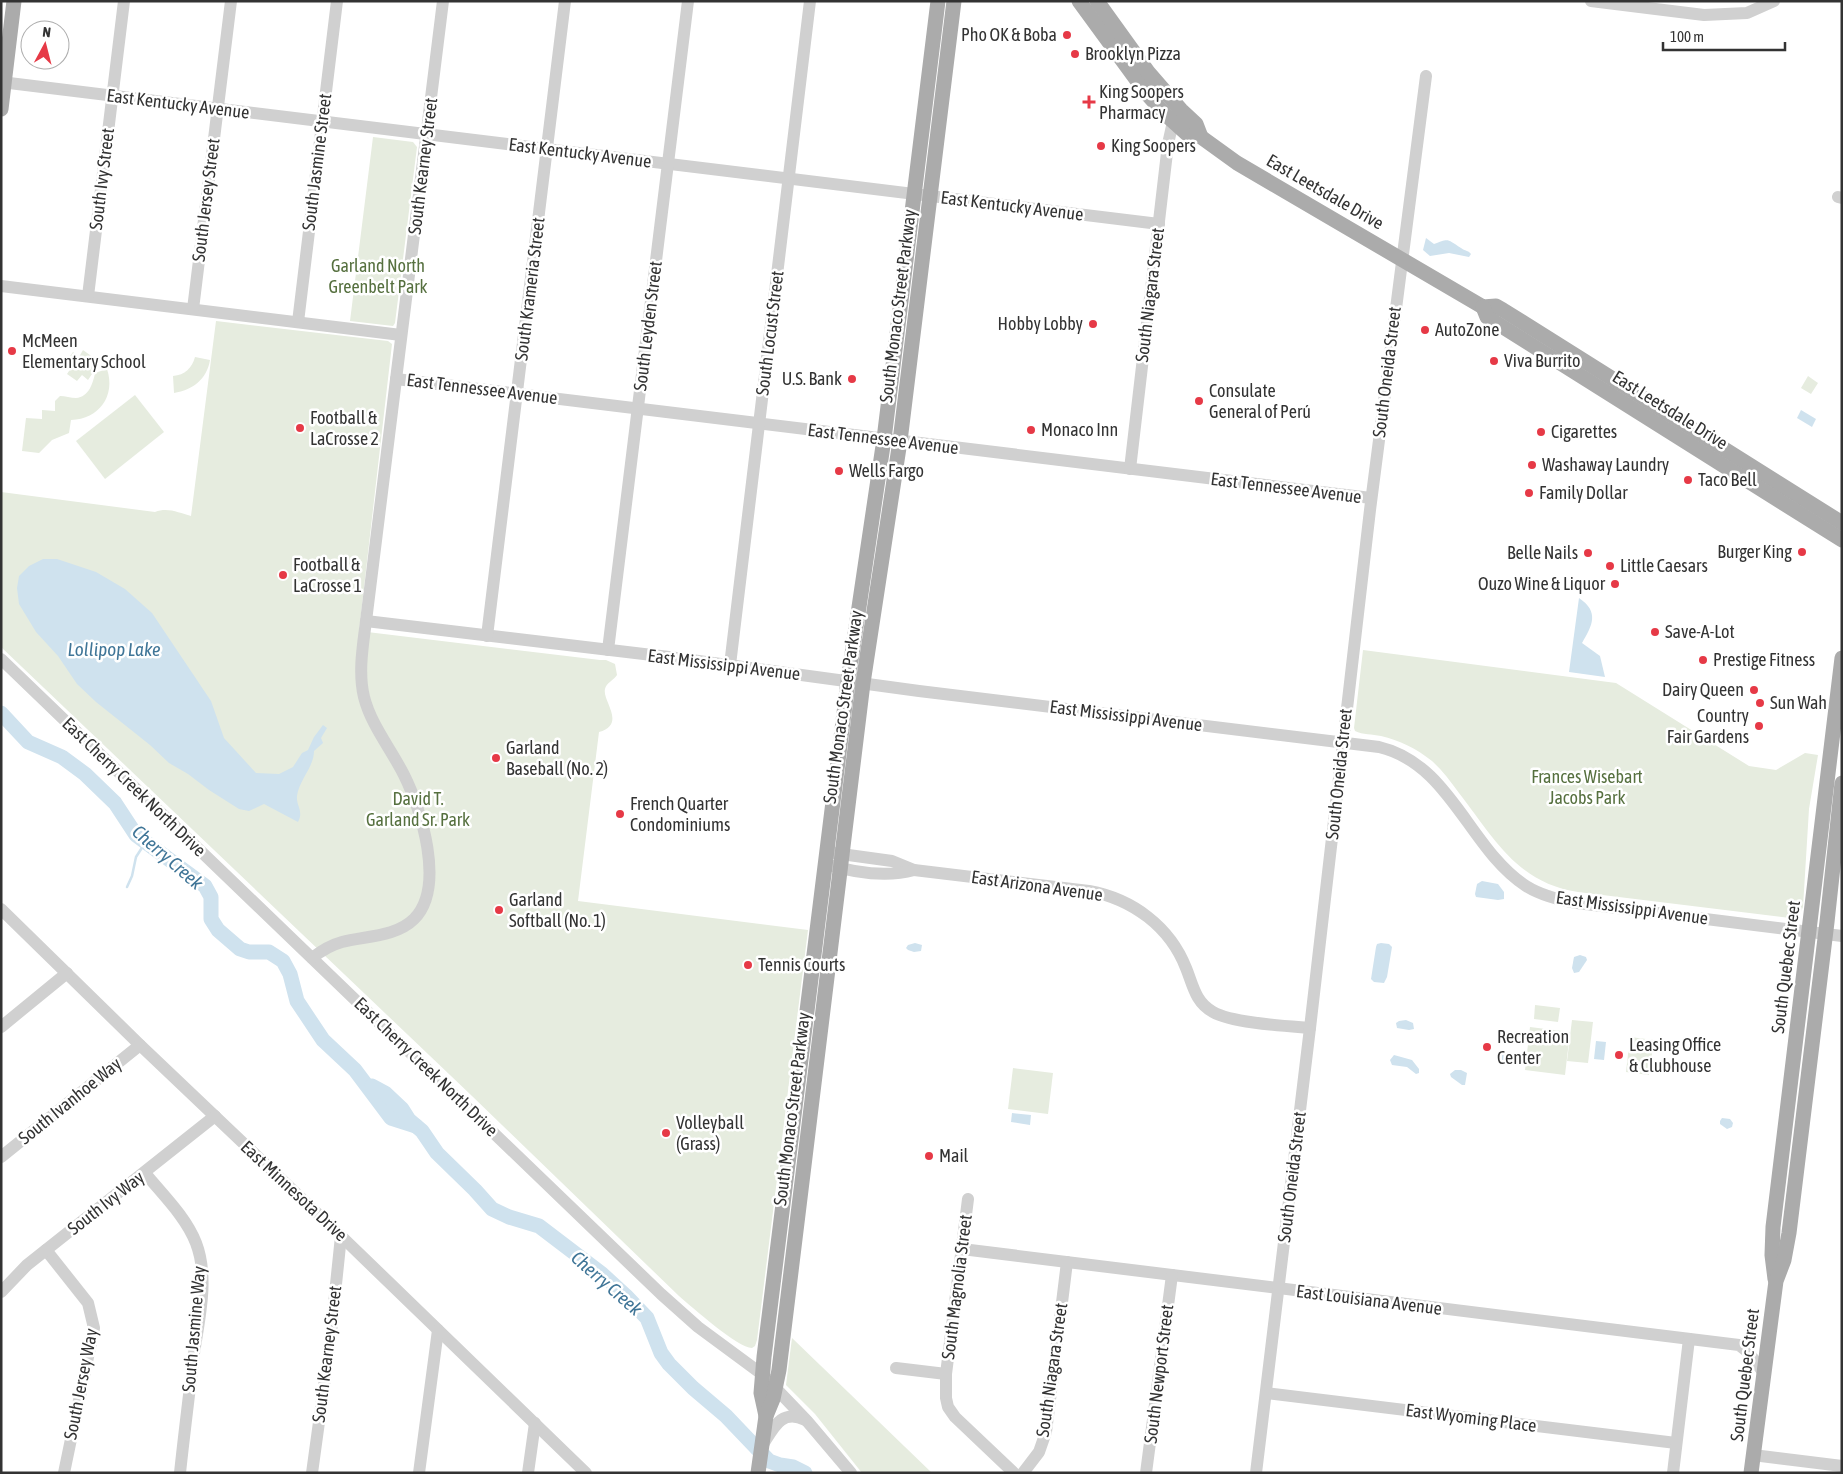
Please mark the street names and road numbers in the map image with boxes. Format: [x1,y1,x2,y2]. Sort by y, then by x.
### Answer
street label: East Kentucky Avenue [106,84,251,123]
street label: South Jasmine Street [298,92,335,231]
street label: South Kearney Street [404,96,441,235]
street label: South Ivy Street [85,127,118,231]
street label: East Kentucky Avenue [508,133,653,172]
street label: South Jersey Street [188,137,223,263]
street label: East Leetsdale Drive [1263,150,1388,234]
street label: East Kentucky Avenue [940,186,1085,225]
street label: South Monaco Street Parkway [875,208,920,404]
street label: South Krameria Street [510,216,549,362]
street label: South Niagara Street [1131,227,1168,363]
street label: South Leyden Street [629,260,666,392]
street label: South Locust Street [751,269,788,396]
street label: South Oneida Street [1368,305,1405,438]
street label: East Leetsdale Drive [1609,366,1732,453]
street label: East Tennessee Avenue [405,369,559,408]
street label: East Tennessee Avenue [806,419,960,458]
street label: East Tennessee Avenue [1209,468,1363,507]
street label: South Monaco Street Parkway [819,609,866,805]
street label: East Mississippi Avenue [647,645,801,684]
street label: East Mississippi Avenue [1049,696,1203,735]
street label: South Oneida Street [1321,707,1356,840]
street label: East Cherry Creek North Drive [58,713,210,861]
street label: East Arizona Avenue [970,866,1104,905]
street label: East Mississippi Avenue [1555,886,1710,929]
street label: South Quebec Street [1767,899,1804,1035]
street label: East Cherry Creek North Drive [350,993,502,1141]
street label: South Monaco Street Parkway [769,1011,814,1207]
street label: South Ivanhoe Way [14,1053,125,1148]
street label: South Oneida Street [1273,1110,1310,1243]
street label: East Minnesota Drive [237,1136,352,1245]
street label: South Ivy Way [63,1166,148,1239]
street label: South Magnolia Street [937,1213,976,1361]
street label: South Jasmine Way [178,1265,209,1393]
street label: East Louisiana Avenue [1295,1280,1443,1319]
street label: South Kearney Street [308,1284,345,1423]
street label: South Niagara Street [1032,1301,1071,1438]
street label: South Newport Street [1140,1303,1177,1445]
street label: South Quebec Street [1726,1307,1763,1443]
street label: South Jersey Way [59,1327,102,1441]
street label: East Wyoming Place [1404,1399,1538,1436]

